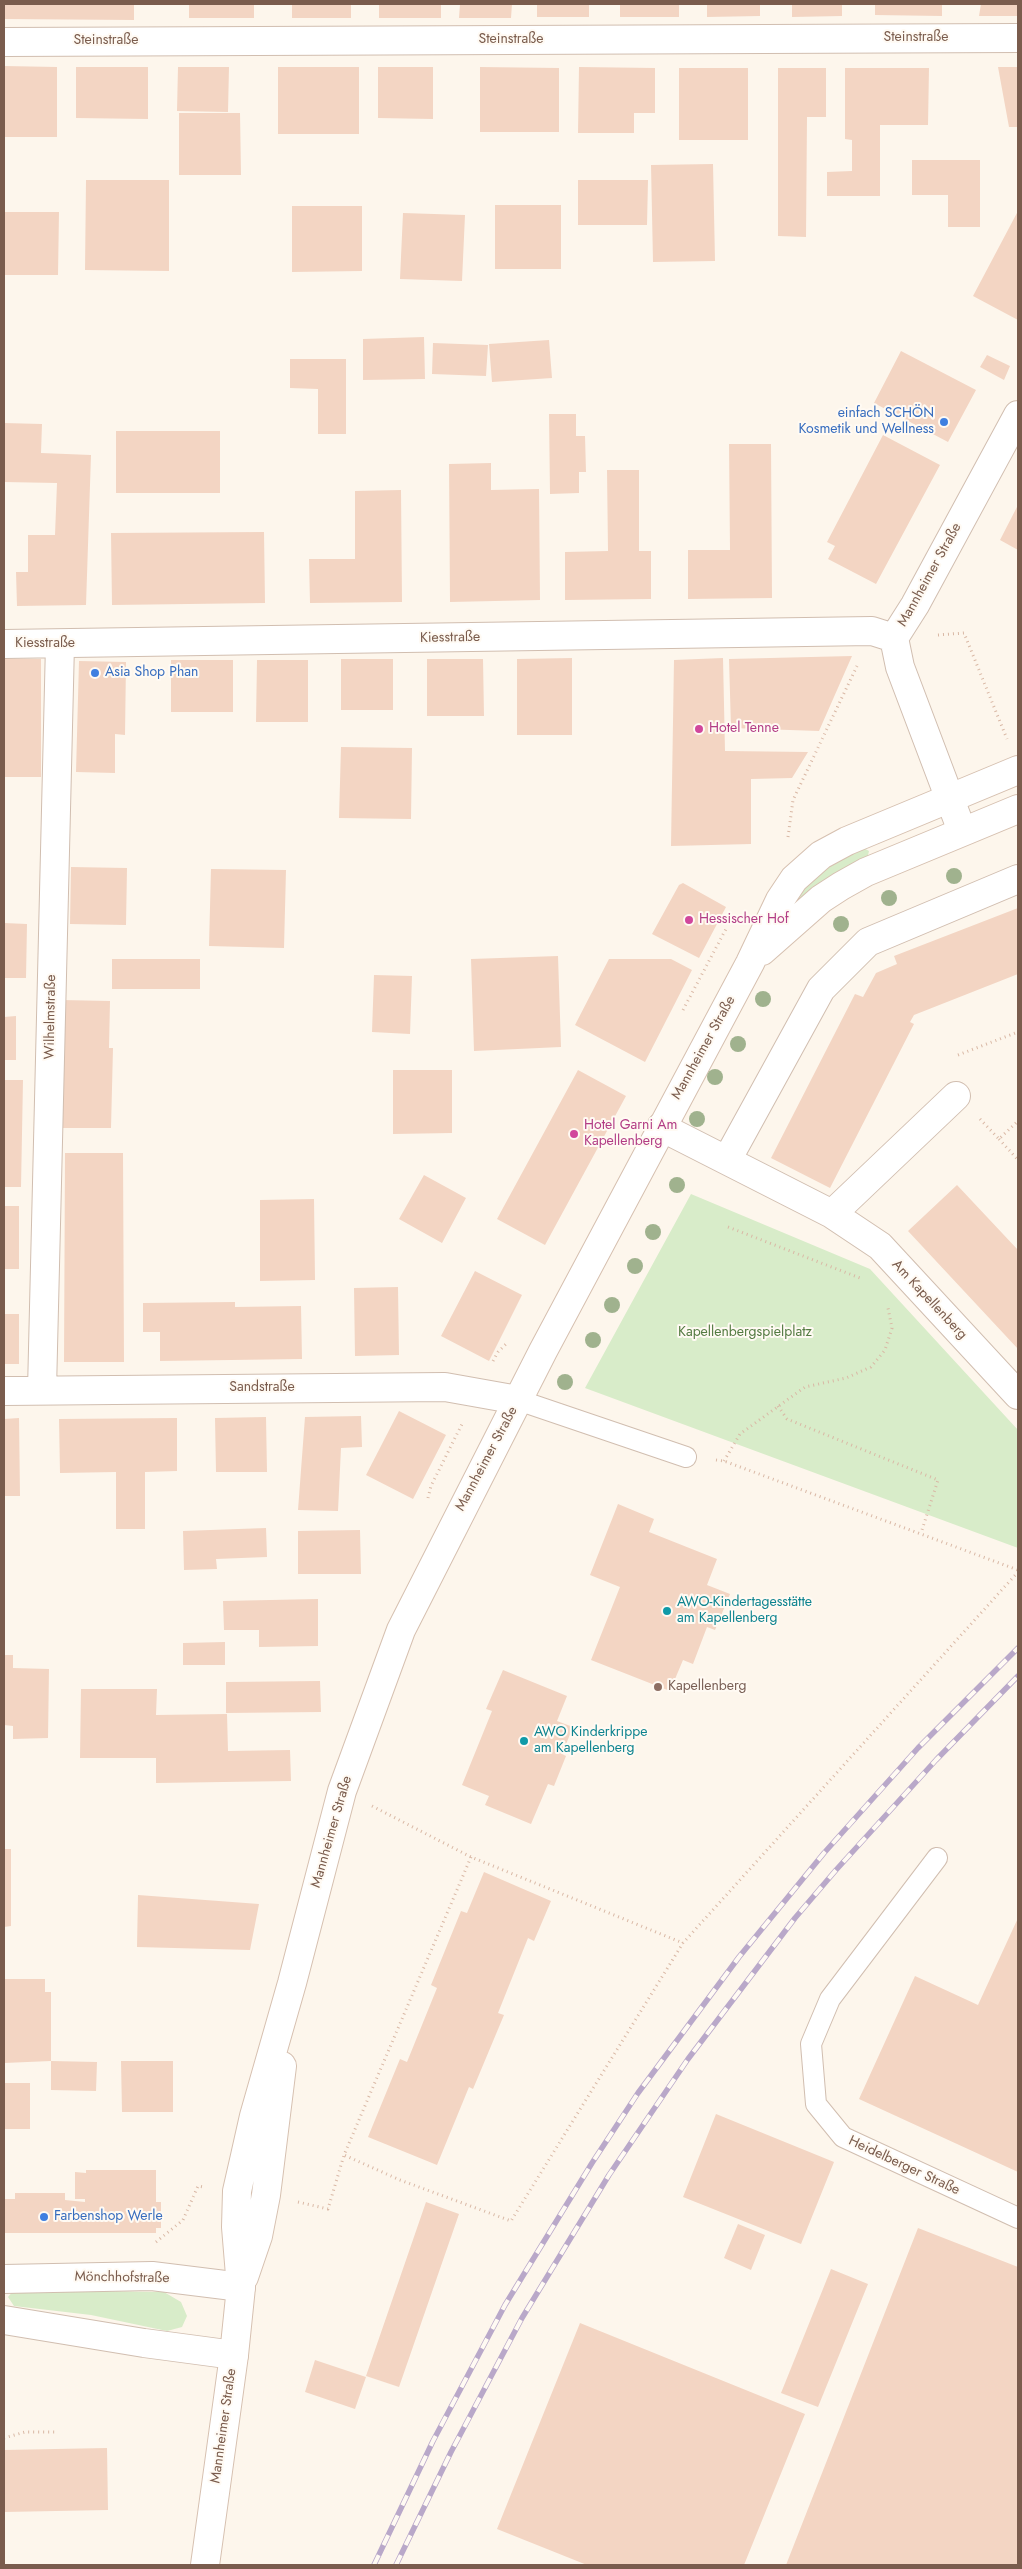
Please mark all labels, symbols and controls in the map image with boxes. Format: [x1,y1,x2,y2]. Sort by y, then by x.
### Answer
street label: Steinstraße [884,30,948,46]
street label: Steinstraße [479,32,543,48]
street label: Steinstraße [74,33,138,49]
place label: einfach SCHÖN Kosmetik und Wellness [799,406,934,438]
marker: einfach SCHÖN Kosmetik und Wellness [938,416,950,428]
street label: Mannheimer Straße [895,520,965,630]
street label: Kiesstraße [420,629,480,647]
street label: Kiesstraße [15,636,75,652]
place label: Asia Shop Phan [105,665,198,681]
marker: Asia Shop Phan [89,667,101,679]
place label: Hotel Tenne [709,721,779,737]
marker: Hotel Tenne [693,723,705,735]
place label: Hessischer Hof [699,912,789,928]
marker: Hessischer Hof [683,914,695,926]
street label: Wilhelmstraße [42,974,60,1060]
street label: Mannheimer Straße [669,993,739,1103]
place label: Hotel Garni Am Kapellenberg [584,1118,677,1150]
marker: Hotel Garni Am Kapellenberg [568,1128,580,1140]
street label: Am Kapellenberg [888,1257,970,1343]
park label: Kapellenbergspielplatz [678,1325,812,1341]
street label: Sandstraße [229,1380,295,1396]
street label: Mannheimer Straße [452,1404,522,1514]
place label: AWO-Kindertagesstätte am Kapellenberg [677,1595,812,1628]
marker: AWO-Kindertagesstätte am Kapellenberg [661,1605,673,1617]
place label: Kapellenberg [668,1679,747,1695]
marker: Kapellenberg [652,1681,664,1693]
place label: AWO Kinderkrippe am Kapellenberg [534,1725,647,1758]
marker: AWO Kinderkrippe am Kapellenberg [518,1735,530,1747]
street label: Mannheimer Straße [308,1774,356,1890]
street label: Heidelberger Straße [846,2133,962,2199]
place label: Farbenshop Werle [54,2209,163,2225]
marker: Farbenshop Werle [38,2211,50,2223]
street label: Mönchhofstraße [74,2269,170,2287]
street label: Mannheimer Straße [208,2367,240,2485]

